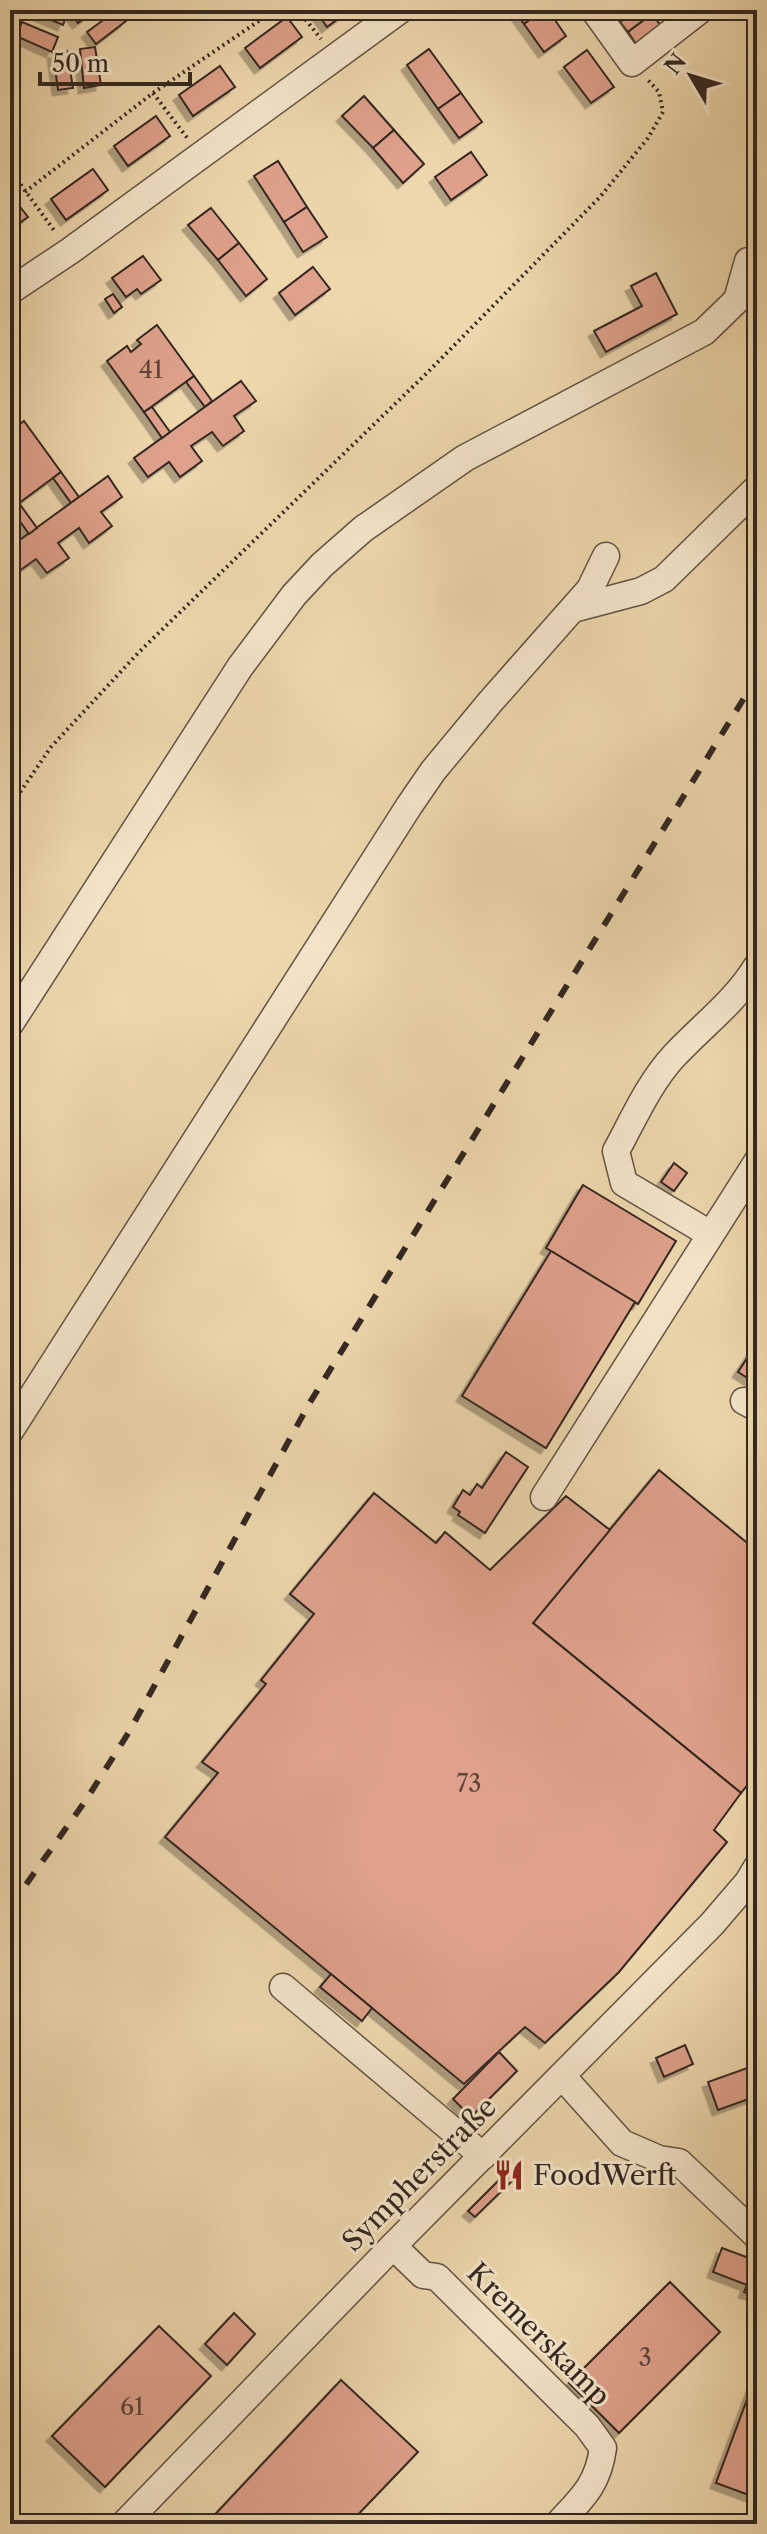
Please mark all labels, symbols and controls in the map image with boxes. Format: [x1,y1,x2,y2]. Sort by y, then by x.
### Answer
scale bar [40,36,190,86]
north arrow [651,36,731,116]
text: N [659,48,692,80]
text: 50 m [52,49,109,78]
house number: 41 [139,355,163,384]
house number: 73 [456,1769,482,1798]
street label: Sympherstraße [335,2090,503,2258]
restaurant icon: FoodWerft [492,2158,526,2192]
place label: FoodWerft [533,2158,677,2192]
street label: Kremerskamp [460,2255,618,2413]
house number: 3 [638,2343,652,2372]
house number: 61 [120,2392,144,2421]

